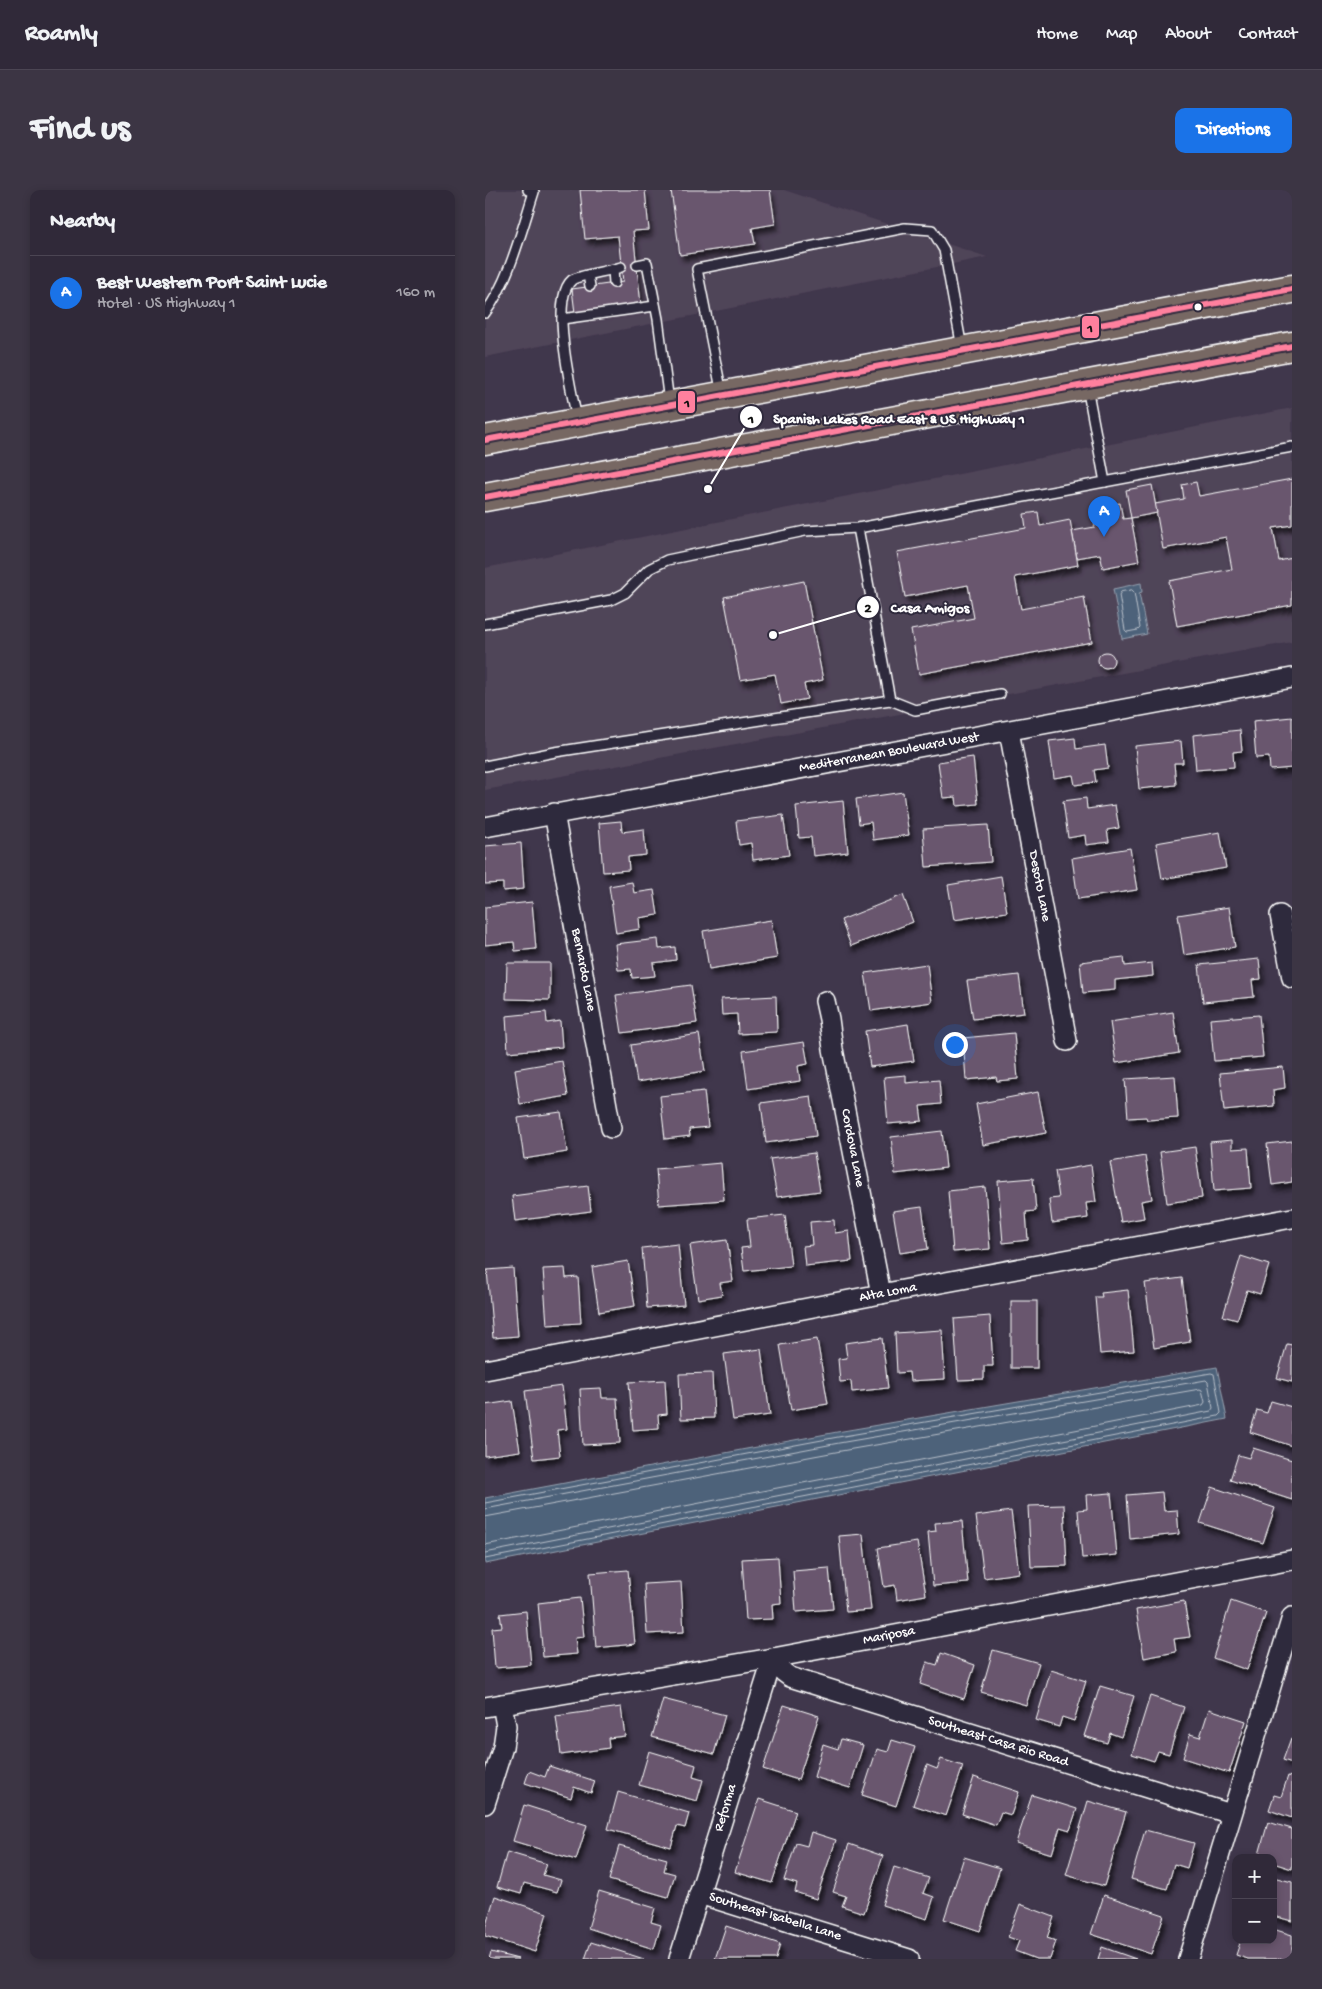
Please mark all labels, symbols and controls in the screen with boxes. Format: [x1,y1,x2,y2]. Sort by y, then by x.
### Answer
text: Roamly [25,20,98,49]
text: Home [1036,24,1078,45]
text: Map [1106,24,1137,45]
text: About [1165,24,1211,45]
text: Contact [1239,24,1297,45]
button: Directions [1175,108,1292,153]
text: Find us [30,110,130,151]
text: Nearby [50,210,115,235]
text: Best Western Port Saint Lucie [97,272,327,295]
text: A [61,284,71,303]
text: 160 m [396,284,435,303]
text: Hotel · US Highway 1 [97,295,236,314]
unlabelled marker [1193,302,1203,312]
line badge: 1 [1081,315,1100,339]
text: 1 [1086,321,1093,338]
line badge: 1 [677,390,696,414]
text: 1 [683,396,690,413]
callout: Spanish Lakes Road East & US Highway 1 [738,402,1035,432]
text: 1 [747,411,754,429]
text: Spanish Lakes Road East & US Highway 1 [773,411,1025,429]
pin: A [1088,496,1120,537]
callout: Casa Amigos [855,592,979,622]
text: 2 [864,600,872,618]
text: Casa Amigos [890,600,971,618]
street label: Mediterranean Boulevard West [798,729,981,777]
street label: Desoto Lane [1024,848,1054,924]
street label: Bernardo Lane [566,926,600,1014]
your location [942,1032,968,1058]
street label: Cordova Lane [836,1107,868,1189]
street label: Alta Loma [858,1279,919,1307]
street label: Mariposa [862,1622,918,1649]
street label: Southeast Casa Rio Road [926,1713,1072,1772]
street label: Reforma [711,1781,742,1834]
map controls [1232,1854,1277,1944]
button: + [1232,1854,1277,1899]
street label: Southeast Isabella Lane [707,1889,844,1945]
button: − [1232,1899,1277,1944]

